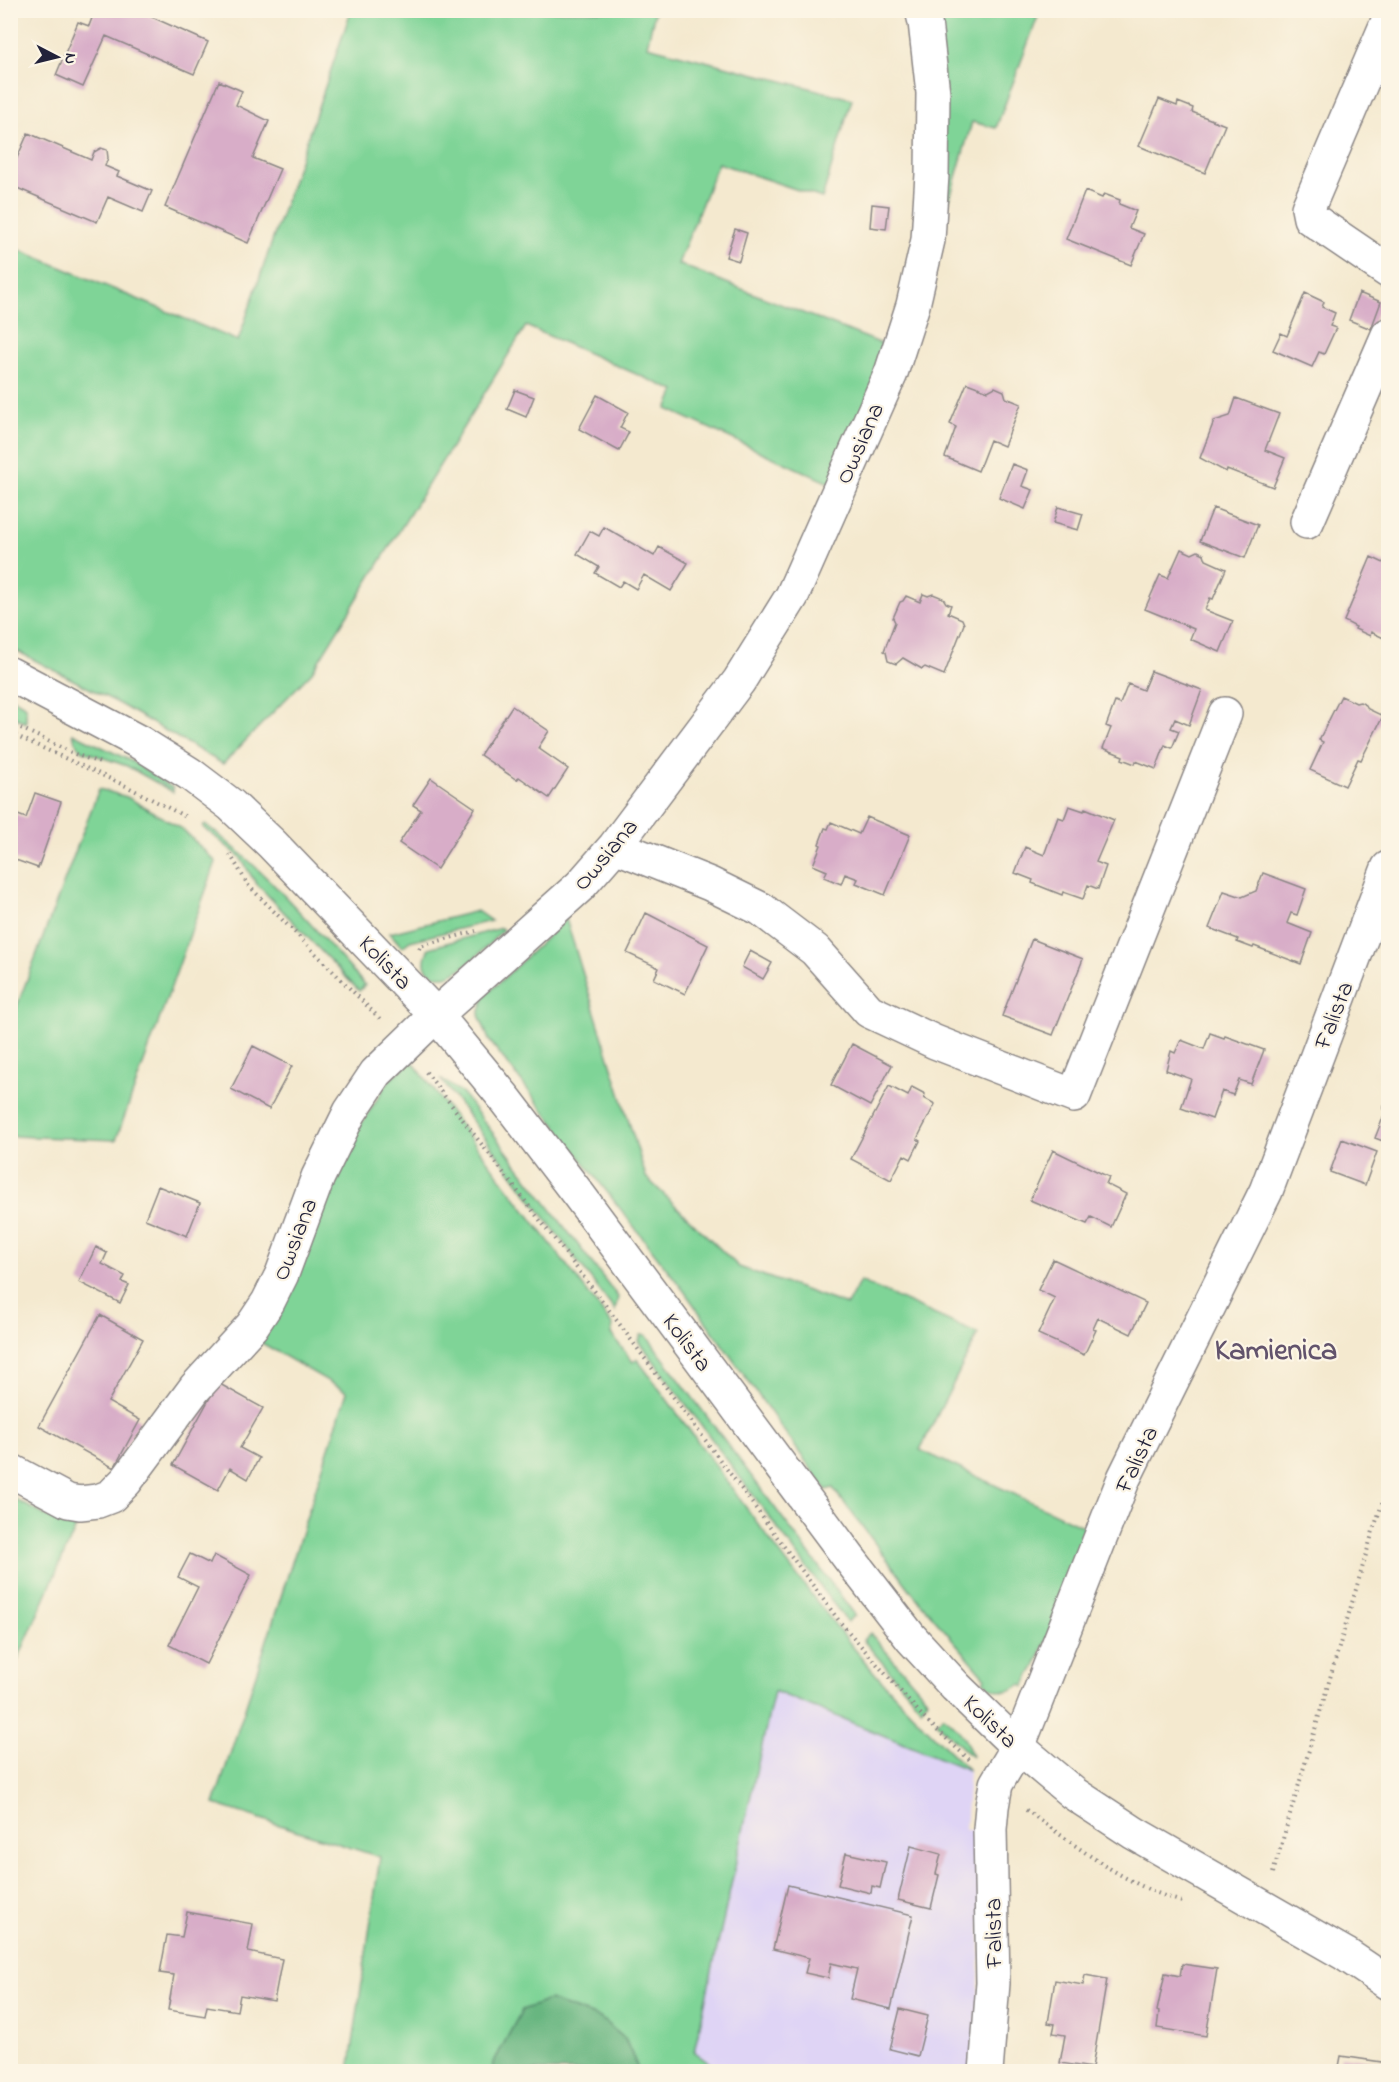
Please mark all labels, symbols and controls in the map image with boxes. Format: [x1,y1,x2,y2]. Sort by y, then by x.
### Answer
north arrow [27,27,87,87]
text: N [57,52,82,66]
street label: Owsiana [828,398,895,490]
street label: Owsiana [566,811,648,900]
street label: Kolista [349,928,419,999]
street label: Falista [1306,977,1364,1056]
street label: Owsiana [265,1194,328,1286]
street label: Kolista [652,1307,720,1380]
district label: Kamienica [1215,1330,1337,1374]
street label: Falista [1107,1421,1169,1500]
street label: Kolista [954,1688,1025,1758]
street label: Falista [977,1898,1014,1969]

